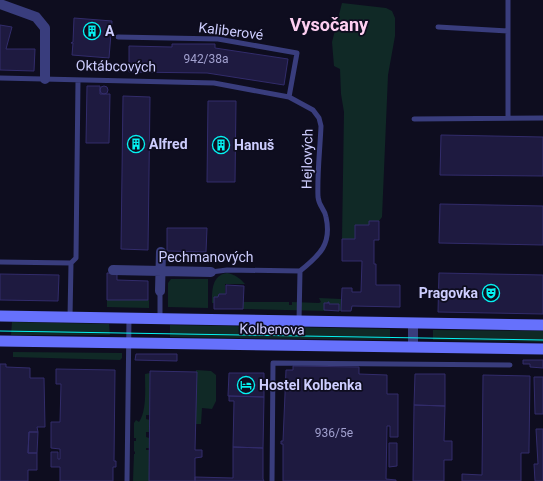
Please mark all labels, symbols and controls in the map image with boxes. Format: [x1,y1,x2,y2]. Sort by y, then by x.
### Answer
district label: Vysočany [290,14,369,35]
street label: Kaliberové [198,19,264,43]
building icon: A [82,21,102,41]
place label: A [105,23,115,39]
house number: 942/38a [183,52,229,66]
street label: Oktábcových [76,57,156,75]
street label: Hejlových [298,129,316,189]
building icon: Alfred [126,134,146,154]
building icon: Hanuš [211,135,231,155]
place label: Alfred [149,136,188,152]
place label: Hanuš [234,137,274,153]
street label: Pechmanových [158,249,254,265]
theatre icon: Pragovka [481,283,501,303]
place label: Pragovka [419,285,478,301]
street label: Kolbenova [239,320,305,338]
hotel icon: Hostel Kolbenka [236,375,256,395]
place label: Hostel Kolbenka [259,377,363,393]
house number: 936/5e [315,426,353,440]

